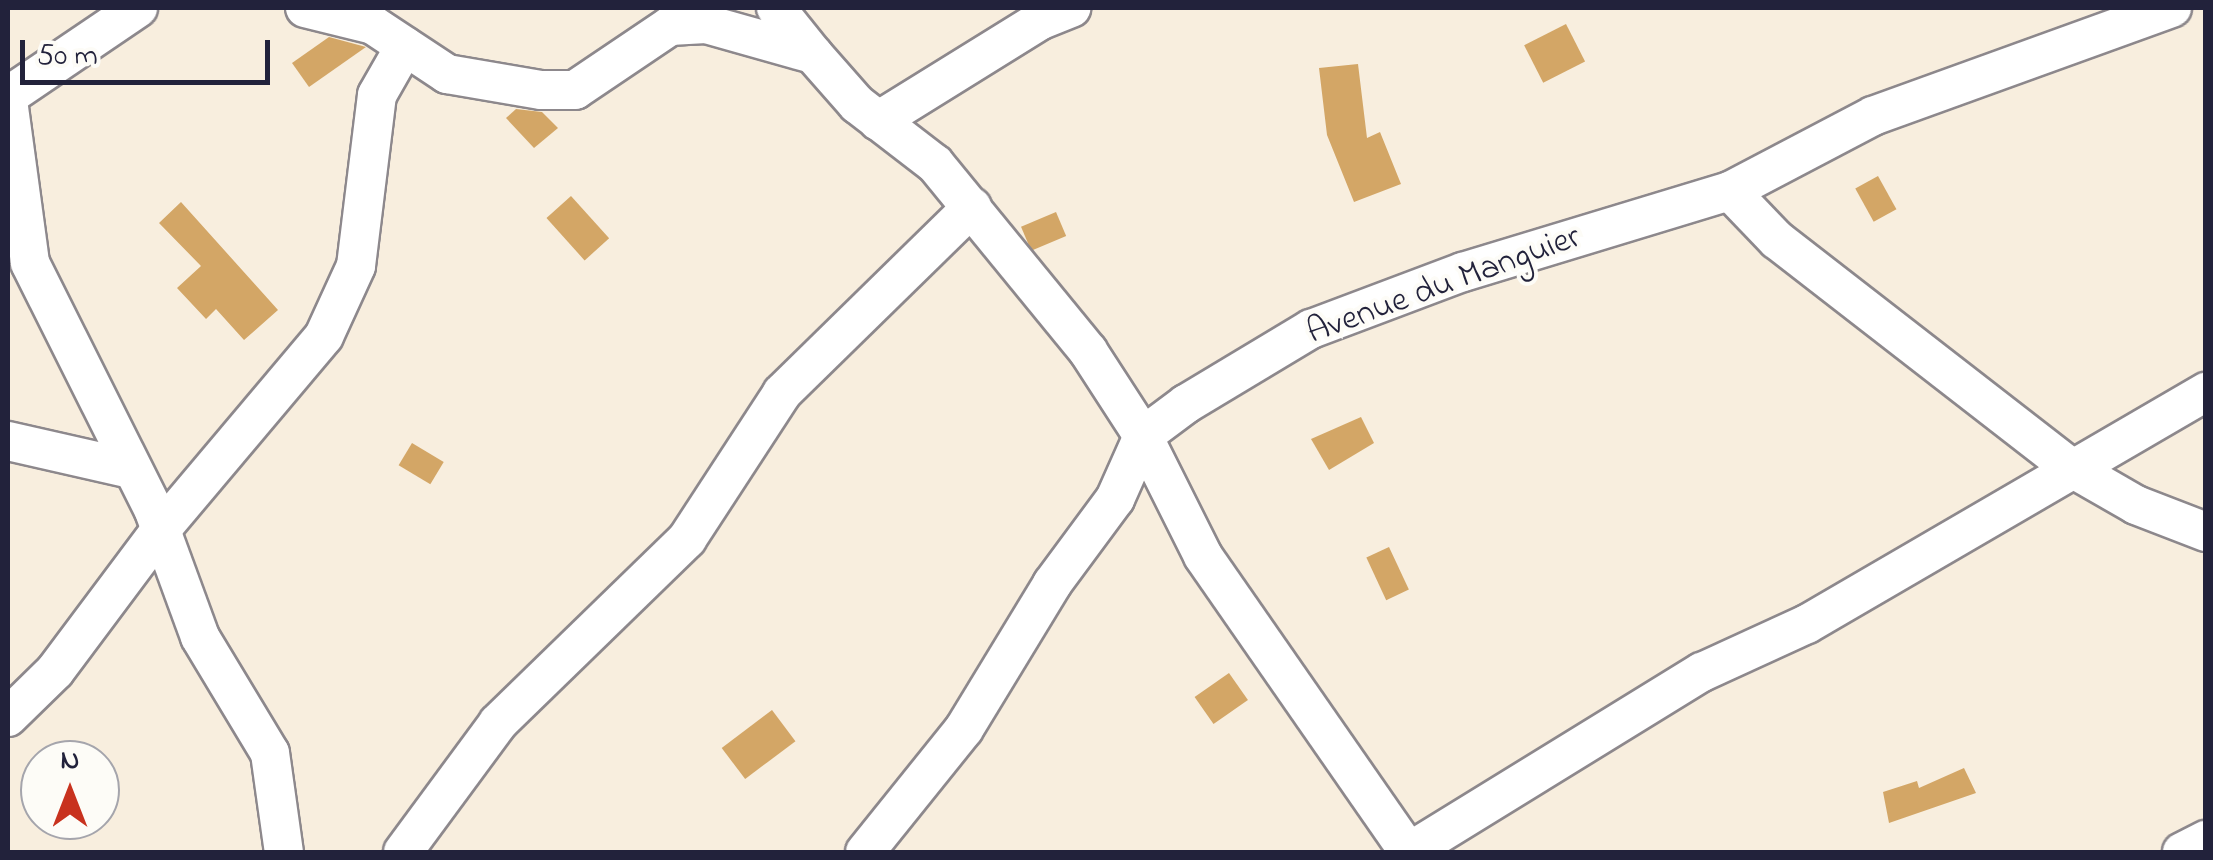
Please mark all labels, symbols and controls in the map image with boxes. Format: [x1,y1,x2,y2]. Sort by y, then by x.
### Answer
scale bar [25,20,275,82]
text: 50 m [37,35,98,79]
street label: Avenue du Manguier [1302,217,1586,355]
north arrow [20,740,120,840]
text: N [61,741,79,782]

